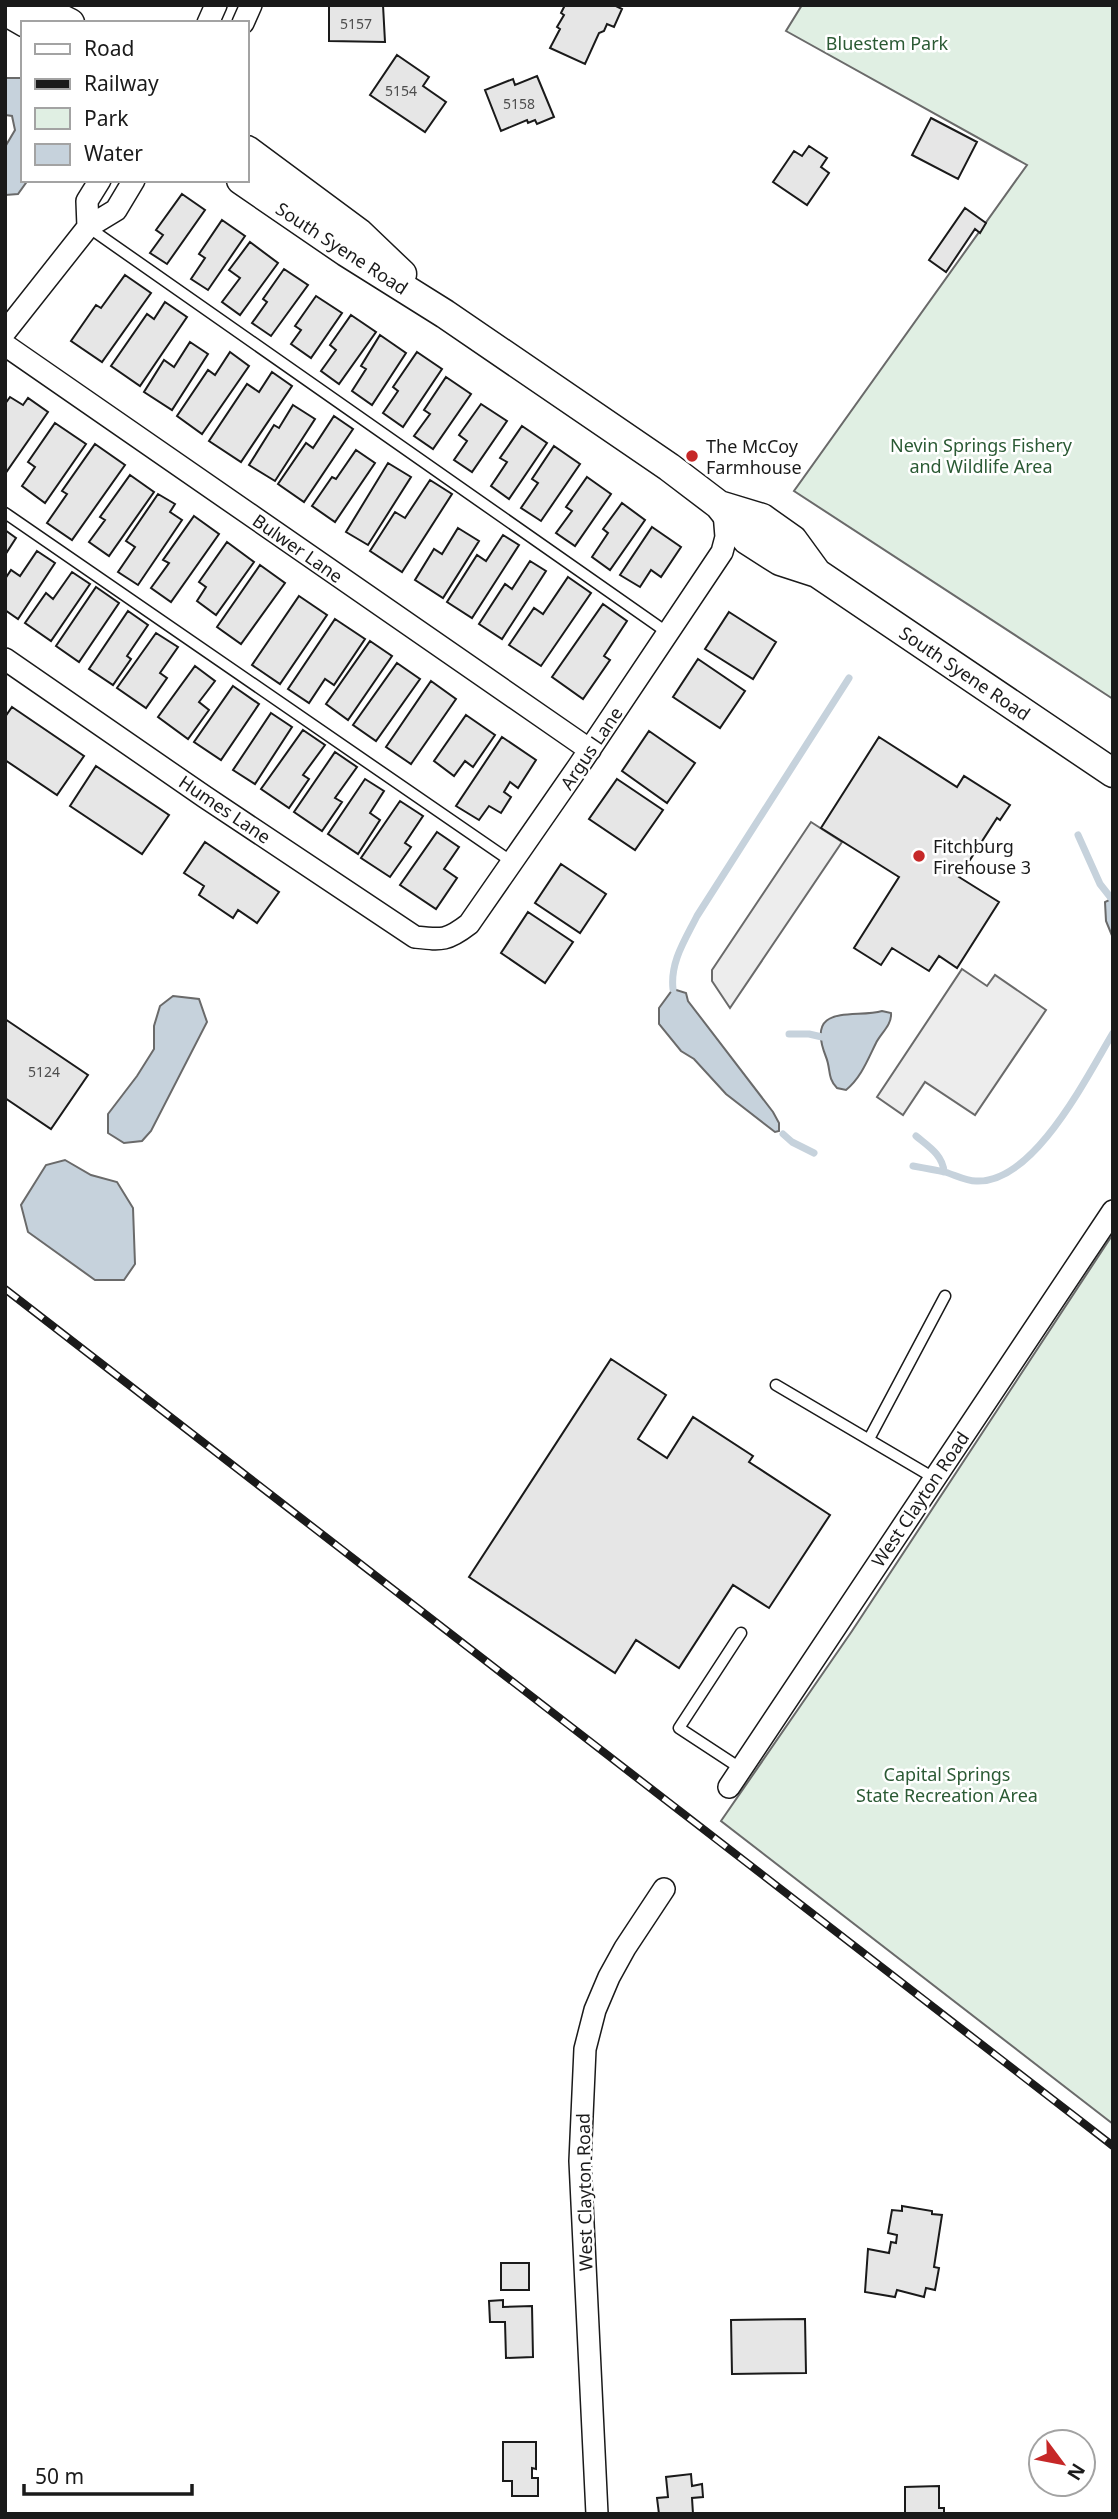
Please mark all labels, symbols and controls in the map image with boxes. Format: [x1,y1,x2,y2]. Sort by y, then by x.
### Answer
house number: 5157 [340,14,372,33]
legend [21,21,248,182]
park label: Bluestem Park [826,31,949,55]
text: Road [84,34,134,62]
text: Railway [84,69,159,97]
house number: 5154 [385,81,417,100]
house number: 5158 [503,94,535,113]
text: Park [84,104,129,132]
text: Water [84,139,143,167]
street label: South Syene Road [271,196,413,300]
park label: Nevin Springs Fishery and Wildlife Area [890,433,1073,478]
place label: The McCoy Farmhouse [706,434,802,479]
marker: The McCoy Farmhouse [684,448,700,464]
street label: Bulwer Lane [248,508,348,588]
street label: South Syene Road [895,620,1035,726]
street label: Argus Lane [554,702,628,794]
street label: Humes Lane [175,770,275,848]
place label: Fitchburg Firehouse 3 [933,834,1031,879]
marker: Fitchburg Firehouse 3 [911,848,927,864]
house number: 5124 [28,1062,60,1081]
street label: West Clayton Road [866,1427,974,1571]
park label: Capital Springs State Recreation Area [856,1762,1038,1807]
street label: West Clayton Road [571,2113,597,2271]
north arrow [1027,2428,1097,2498]
scale bar [24,2452,192,2496]
text: N [1061,2459,1092,2485]
text: 50 m [35,2462,84,2490]

